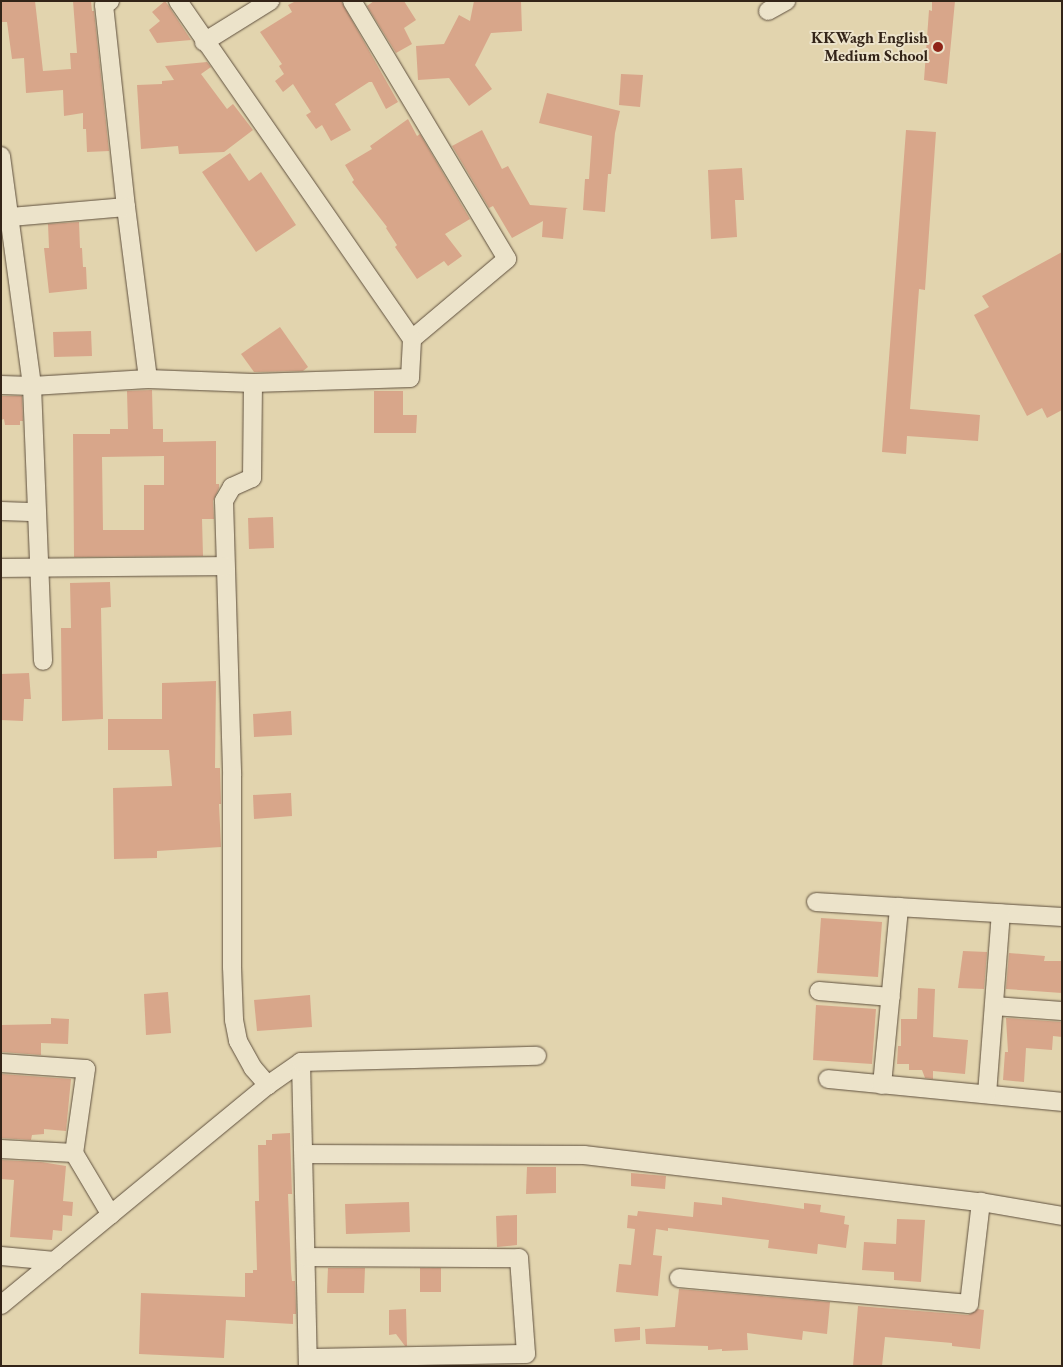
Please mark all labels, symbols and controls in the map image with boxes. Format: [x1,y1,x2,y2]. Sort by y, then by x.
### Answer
place label: KKWagh English Medium School [811,28,928,66]
marker: KKWagh English Medium School [932,41,944,53]

